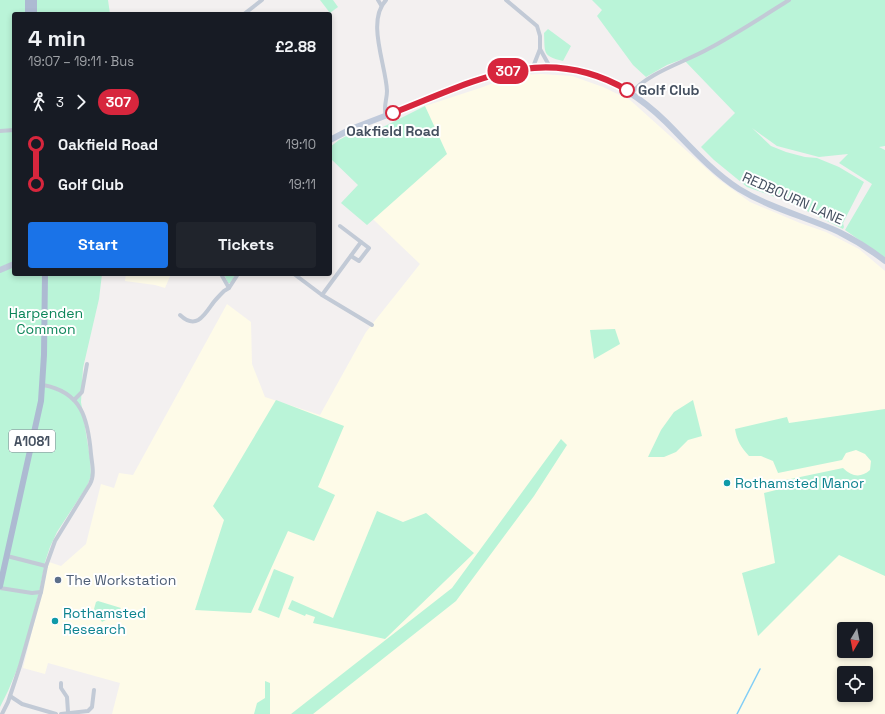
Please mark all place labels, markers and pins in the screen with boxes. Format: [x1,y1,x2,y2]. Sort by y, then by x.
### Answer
place label: Golf Club [638,81,700,99]
marker: Golf Club [619,82,635,98]
marker: Oakfield Road [385,105,401,121]
place label: Oakfield Road [346,122,440,140]
place label: Rothamsted Manor [735,474,864,492]
marker: Rothamsted Manor [722,478,732,488]
place label: The Workstation [66,571,176,589]
marker: The Workstation [53,575,63,585]
place label: Rothamsted Research [63,604,146,638]
marker: Rothamsted Research [50,616,60,626]

